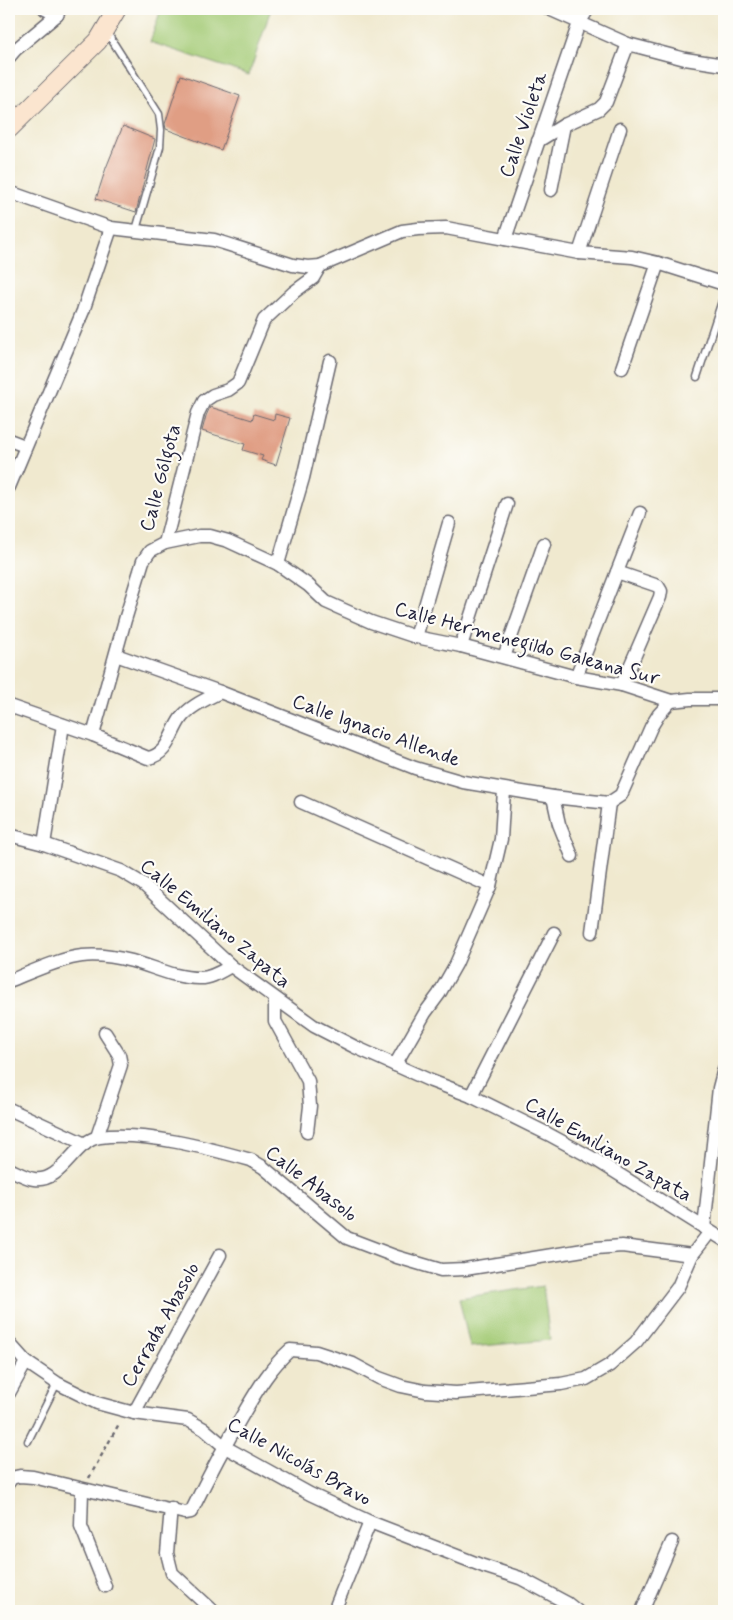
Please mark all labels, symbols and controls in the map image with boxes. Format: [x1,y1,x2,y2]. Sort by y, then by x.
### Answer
street label: Calle Violeta [493,68,555,181]
street label: Calle Gólgota [134,421,190,535]
street label: Calle Hermenegildo Galeana Sur [391,596,663,695]
street label: Calle Ignacio Allende [288,688,464,774]
street label: Calle Emiliano Zapata [134,853,296,995]
street label: Calle Emiliano Zapata [519,1091,697,1209]
street label: Calle Abasolo [259,1139,363,1229]
street label: Cerrada Abasolo [115,1258,207,1392]
street label: Calle Nicolás Bravo [222,1411,376,1513]

